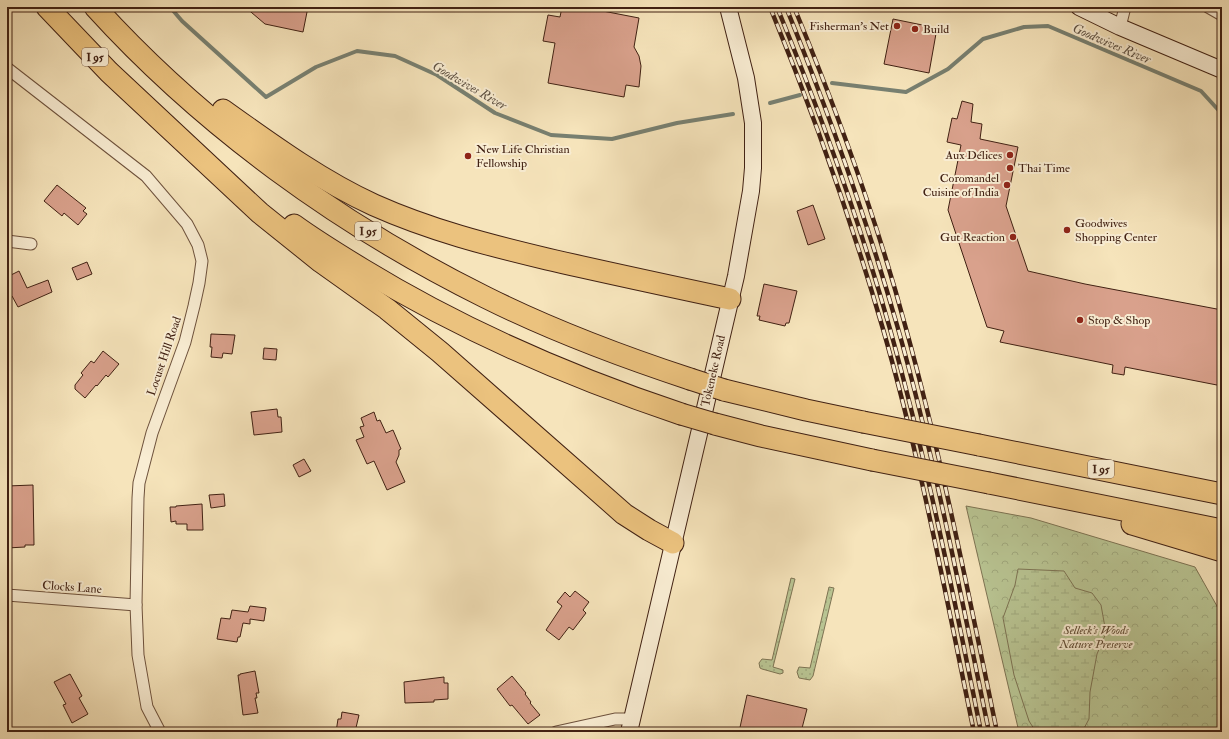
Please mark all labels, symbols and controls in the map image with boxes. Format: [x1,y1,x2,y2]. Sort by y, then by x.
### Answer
place label: Fisherman's Net [809,19,889,34]
water label: Goodwives River [1070,20,1154,68]
marker: Fisherman's Net [892,21,902,31]
place label: Build [923,22,949,37]
marker: Build [910,24,920,34]
road number: I 95 [82,48,108,66]
water label: Goodwives River [429,58,511,114]
place label: New Life Christian Fellowship [476,142,570,171]
place label: Aux Délices [944,148,1002,163]
marker: Aux Délices [1005,150,1015,160]
marker: New Life Christian Fellowship [463,151,473,161]
place label: Thai Time [1018,161,1070,176]
marker: Thai Time [1005,163,1015,173]
place label: Coromandel Cuisine of India [923,171,1000,200]
marker: Coromandel Cuisine of India [1002,180,1012,190]
place label: Goodwives Shopping Center [1075,216,1157,245]
road number: I 95 [355,222,381,240]
marker: Goodwives Shopping Center [1062,225,1072,235]
place label: Gut Reaction [940,230,1005,245]
marker: Gut Reaction [1008,232,1018,242]
place label: Stop & Shop [1088,313,1150,328]
street label: Locust Hill Road [144,314,185,398]
marker: Stop & Shop [1075,315,1085,325]
street label: Tokeneke Road [698,334,729,408]
road number: I 95 [1088,460,1114,478]
street label: Clocks Lane [42,578,102,597]
park label: Selleck's Woods Nature Preserve [1058,623,1134,652]

